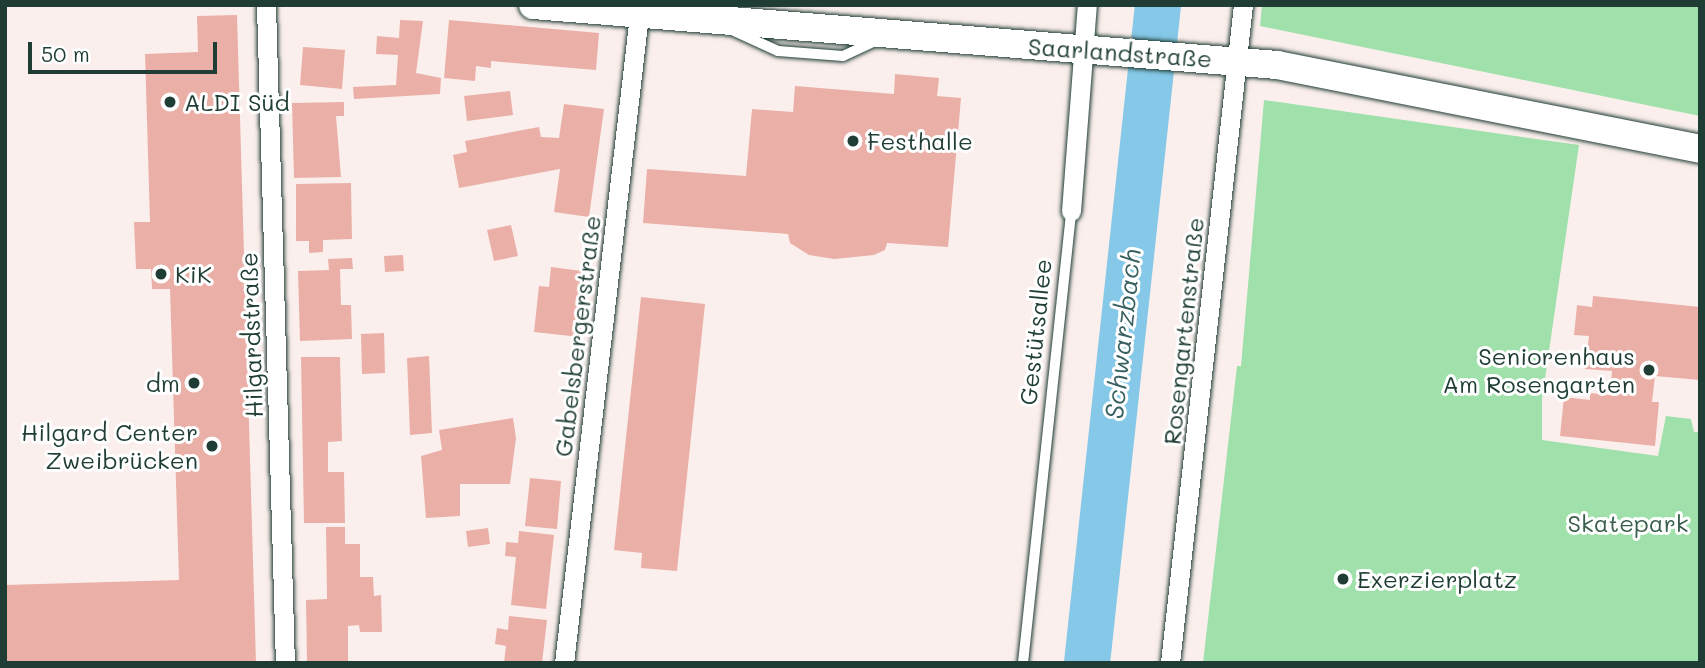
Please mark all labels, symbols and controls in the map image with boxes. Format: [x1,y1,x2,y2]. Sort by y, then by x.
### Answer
scale bar [32,28,220,72]
street label: Saarlandstraße [1027,31,1213,73]
text: 50 m [41,40,90,67]
place label: ALDI Süd [184,88,290,116]
marker: ALDI Süd [162,94,178,110]
place label: Festhalle [867,127,973,155]
marker: Festhalle [845,133,861,149]
street label: Gabelsbergerstraße [548,214,606,458]
street label: Rosengartenstraße [1157,216,1209,446]
water label: Schwarzbach [1099,247,1147,421]
street label: Hilgardstraße [234,252,268,418]
street label: Gestütsallee [1013,257,1057,407]
place label: KiK [175,260,211,288]
marker: KiK [153,266,169,282]
place label: Seniorenhaus Am Rosengarten [1443,342,1635,398]
marker: Seniorenhaus Am Rosengarten [1641,362,1657,378]
place label: dm [146,369,180,397]
marker: dm [186,375,202,391]
place label: Hilgard Center Zweibrücken [21,418,198,474]
marker: Hilgard Center Zweibrücken [204,438,220,454]
park label: Skatepark [1567,509,1689,537]
place label: Exerzierplatz [1357,565,1517,593]
marker: Exerzierplatz [1335,571,1351,587]

